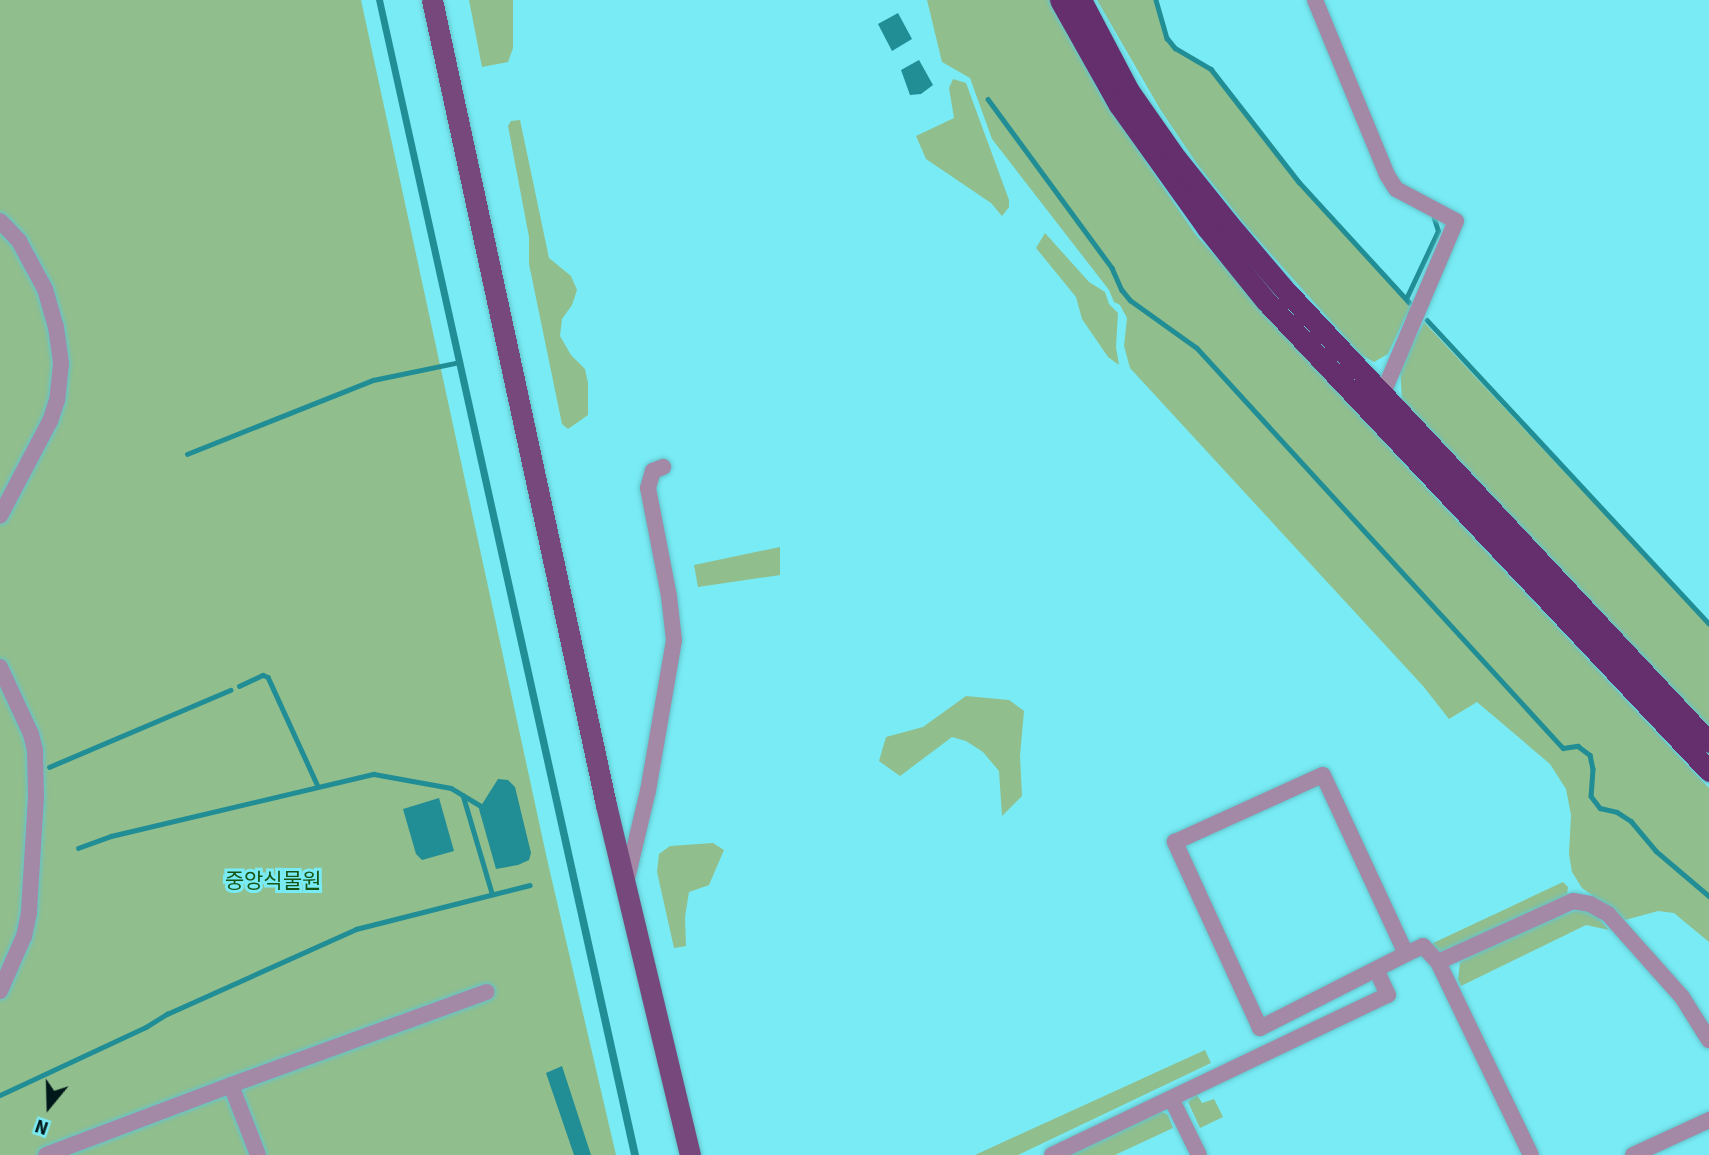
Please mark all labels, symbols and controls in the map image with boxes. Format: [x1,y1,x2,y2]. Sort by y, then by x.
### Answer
park label: 중앙식물원 [225,868,321,894]
north arrow [14,1071,84,1141]
text: N [32,1112,52,1141]

